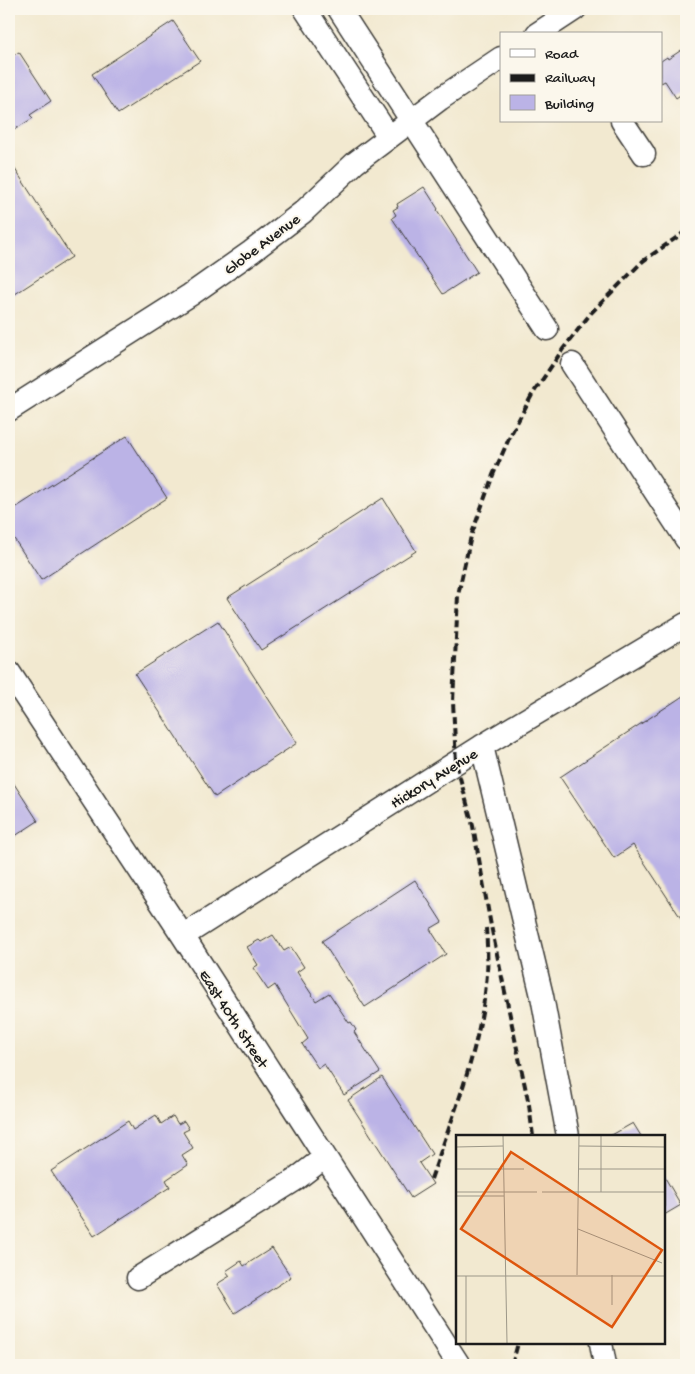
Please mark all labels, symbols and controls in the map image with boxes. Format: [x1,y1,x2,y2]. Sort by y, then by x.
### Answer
legend [500,32,662,122]
text: Road [545,46,579,64]
text: Railway [545,70,596,88]
text: Building [544,96,594,114]
street label: Globe Avenue [221,211,306,281]
street label: Hickory Avenue [388,745,482,814]
street label: East 40th Street [193,967,272,1074]
inset map [456,1135,665,1344]

